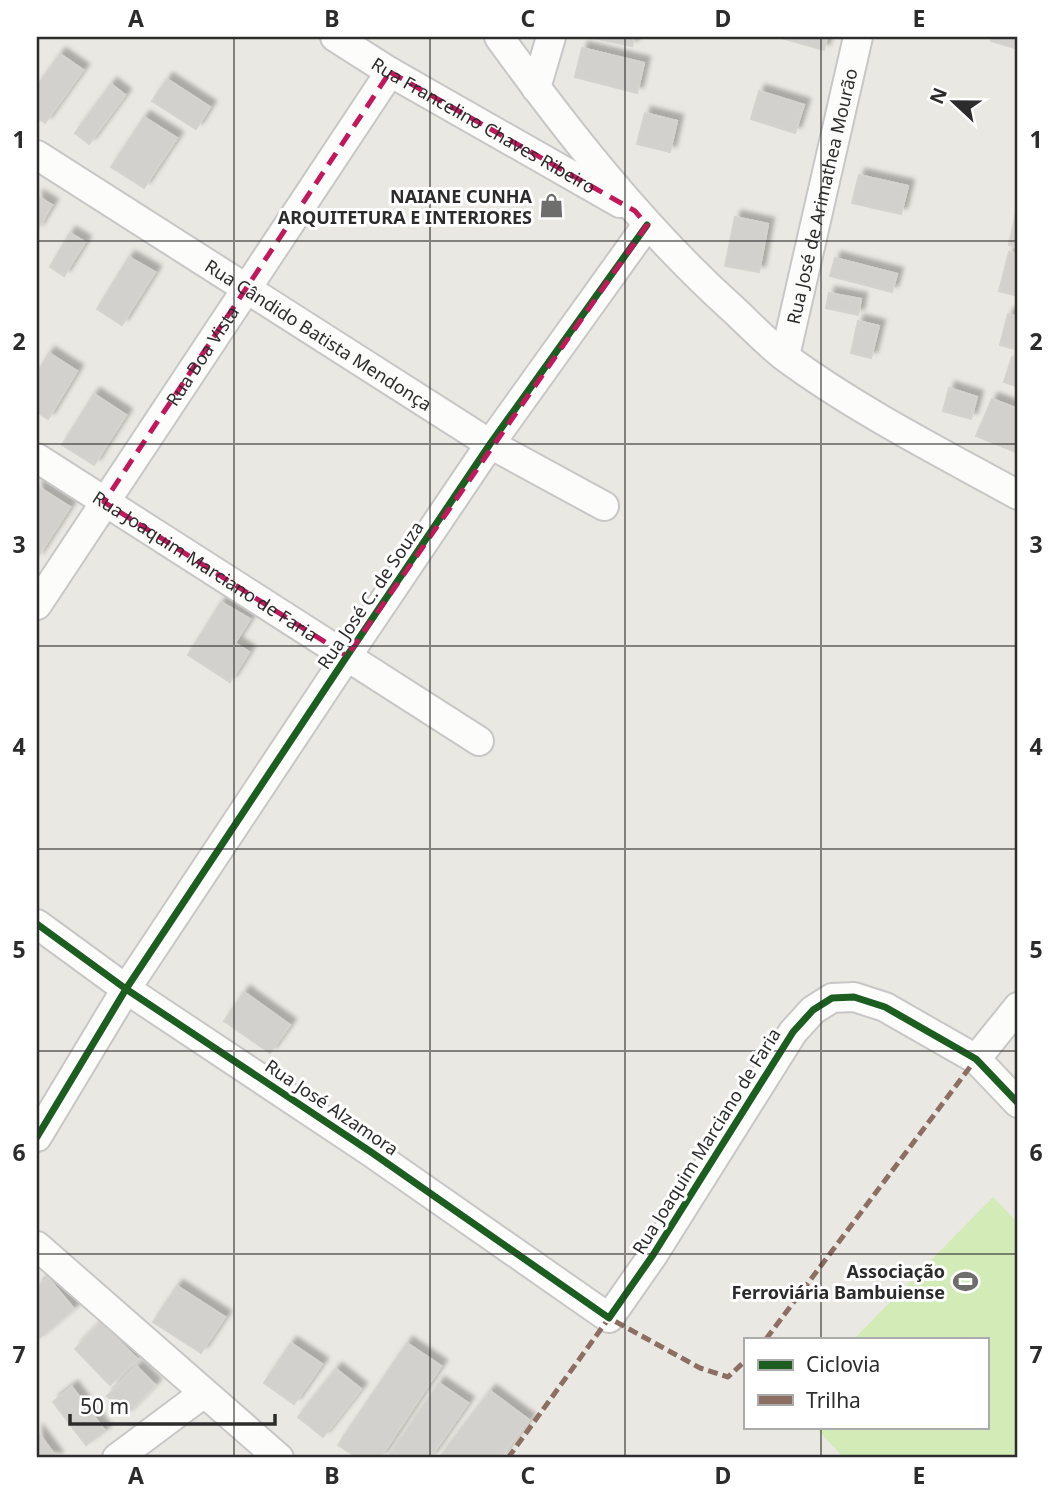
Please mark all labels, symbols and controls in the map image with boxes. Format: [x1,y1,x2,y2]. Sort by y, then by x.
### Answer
text: A [128,2,144,34]
text: B [324,2,340,34]
text: C [521,2,536,34]
text: D [715,2,731,34]
text: E [913,2,925,34]
street label: Rua Francelino Chaves Ribeiro [367,51,600,199]
street label: Rua José de Arimathea Mourão [781,66,862,326]
north arrow [918,66,988,136]
text: N [923,84,953,108]
text: 1 [12,123,26,155]
text: 1 [1029,123,1043,155]
place label: NAIANE CUNHA ARQUITETURA E INTERIORES [278,184,533,229]
shop icon: NAIANE CUNHA ARQUITETURA E INTERIORES [538,192,566,220]
street label: Rua Cândido Batista Mendonça [201,253,437,416]
street label: Rua Boa Vista [160,301,244,410]
text: 2 [12,325,26,357]
text: 2 [1029,325,1043,357]
street label: Rua Joaquim Marciano de Faria [88,485,322,647]
street label: Rua José C. de Souza [312,516,428,674]
text: 3 [12,528,26,560]
text: 3 [1029,528,1043,560]
text: 4 [12,730,26,762]
text: 4 [1029,730,1043,762]
text: 5 [12,933,26,965]
text: 5 [1029,933,1043,965]
street label: Rua Joaquim Marciano de Faria [626,1023,786,1259]
street label: Rua José Alzamora [261,1053,403,1161]
text: 6 [12,1136,26,1168]
text: 6 [1029,1136,1043,1168]
place label: Associação Ferroviária Bambuiense [731,1259,945,1304]
sports icon: Associação Ferroviária Bambuiense [951,1267,979,1295]
text: 7 [12,1338,26,1370]
legend [744,1338,988,1428]
text: 7 [1029,1338,1043,1370]
text: Ciclovia [806,1350,880,1378]
scale bar [70,1383,275,1427]
text: Trilha [806,1386,861,1414]
text: 50 m [80,1392,129,1420]
text: A [128,1459,144,1491]
text: B [324,1459,340,1491]
text: C [521,1459,536,1491]
text: D [715,1459,731,1491]
text: E [913,1459,925,1491]

